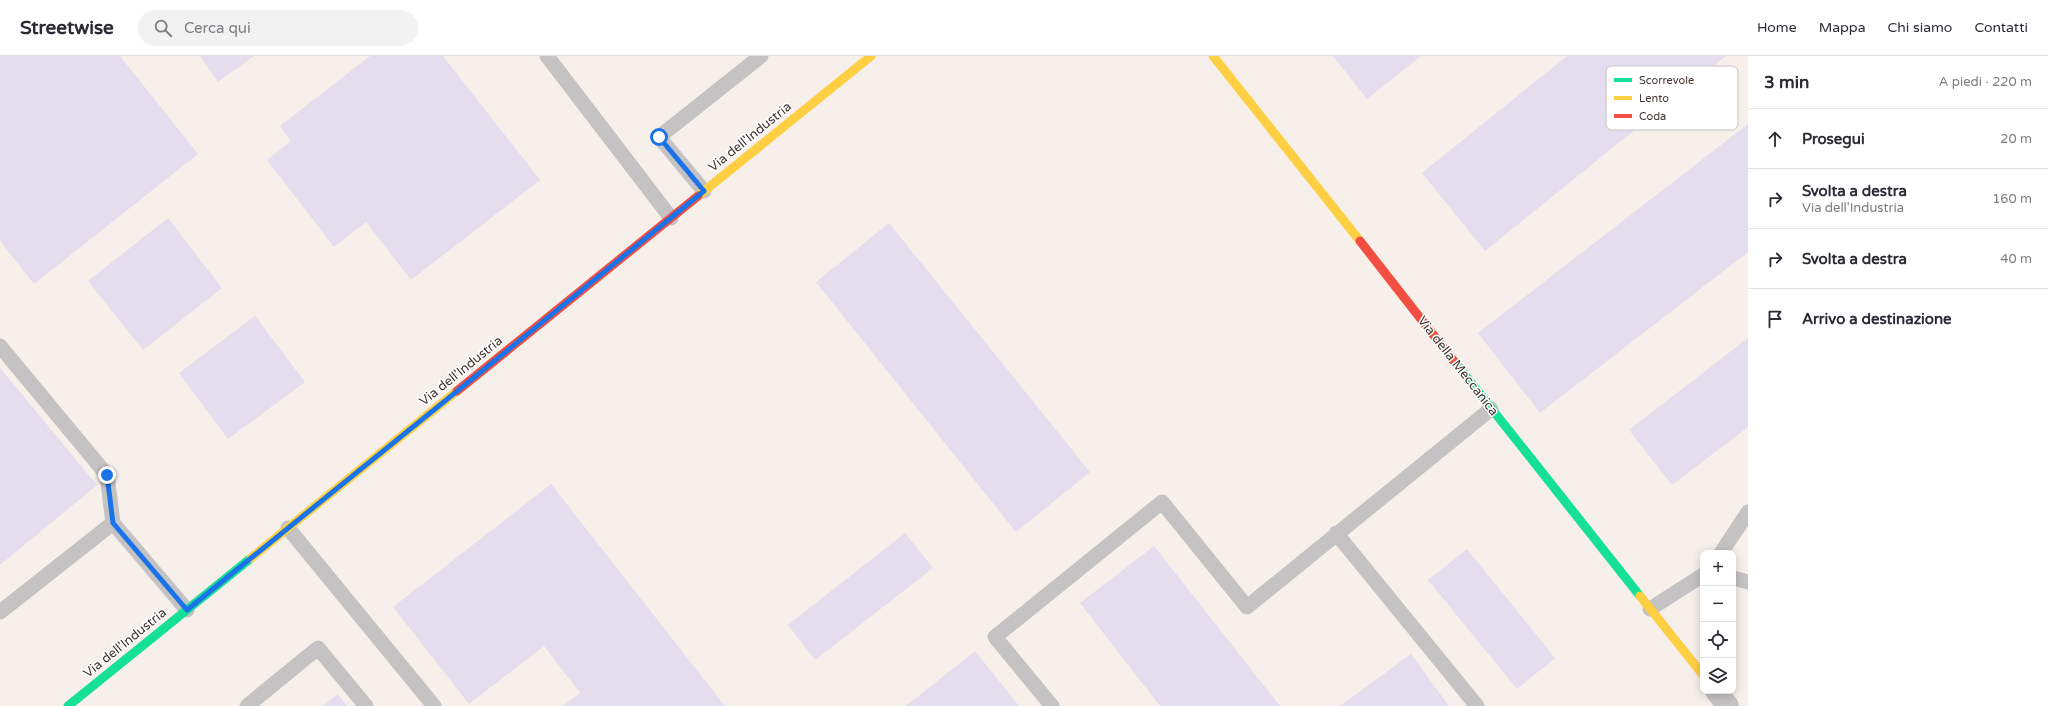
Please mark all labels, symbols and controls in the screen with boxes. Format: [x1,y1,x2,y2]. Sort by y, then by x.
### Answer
search box [138,10,418,46]
text: Streetwise [20,17,114,39]
icon: search [152,17,174,39]
text: Cerca qui [184,19,251,37]
text: Home [1757,19,1797,36]
text: Mappa [1819,19,1866,36]
text: Chi siamo [1888,19,1952,36]
text: Contatti [1974,19,2028,36]
legend [1606,66,1738,130]
text: 3 min [1764,72,1809,93]
text: Scorrevole [1639,74,1694,87]
text: A piedi · 220 m [1939,74,2032,90]
text: Lento [1639,92,1669,105]
street label: Via dell'Industria [705,99,795,175]
text: Coda [1639,110,1666,123]
route start [650,128,668,146]
icon: ahead [1764,128,1786,150]
text: Prosegui [1802,130,1865,148]
text: 20 m [2000,131,2032,147]
text: Svolta a destra [1802,182,1907,200]
icon: right [1764,188,1786,210]
text: 160 m [1992,191,2032,207]
text: Via dell'Industria [1802,200,1904,216]
icon: right [1764,248,1786,270]
text: Svolta a destra [1802,250,1907,268]
text: 40 m [2000,251,2032,267]
icon: arrive [1764,308,1786,330]
text: Arrivo a destinazione [1802,310,1952,328]
street label: Via della Meccanica [1414,313,1502,419]
street label: Via dell'Industria [416,333,506,409]
route end [98,466,116,484]
map controls [1700,550,1736,694]
button: + [1700,550,1736,586]
button: − [1700,586,1736,622]
street label: Via dell'Industria [80,605,170,681]
button: locate [1700,622,1736,658]
button: layers [1700,658,1736,694]

